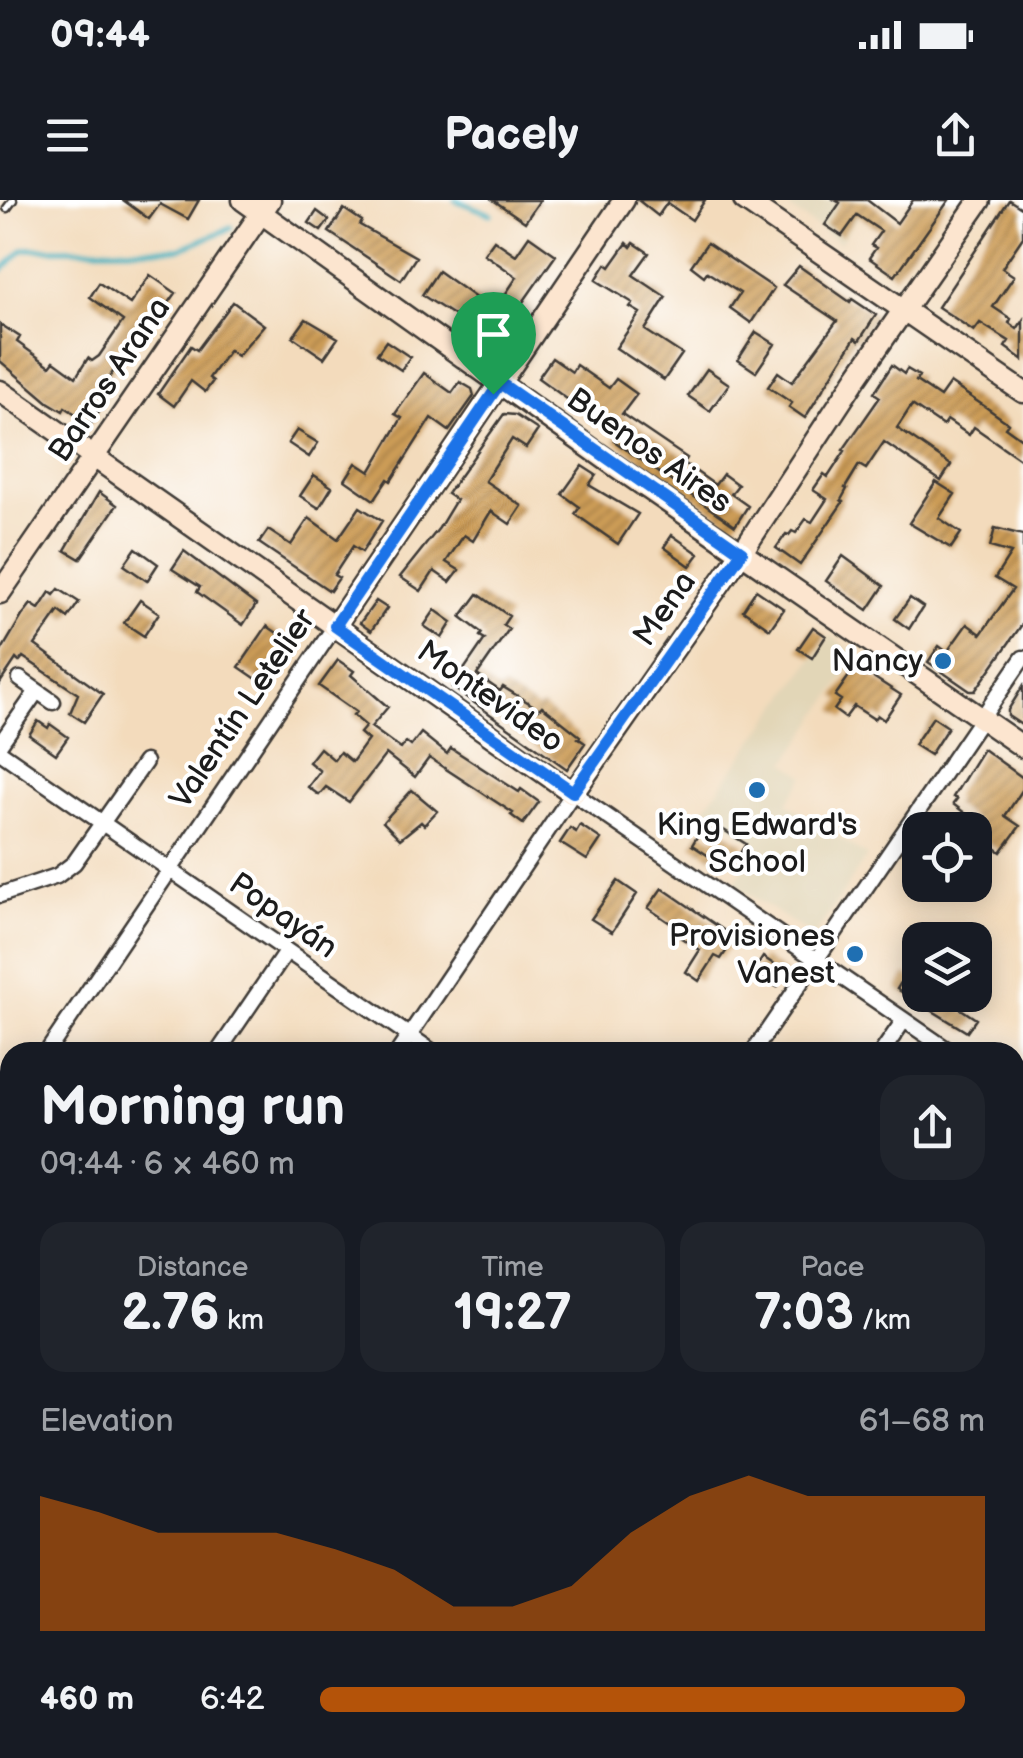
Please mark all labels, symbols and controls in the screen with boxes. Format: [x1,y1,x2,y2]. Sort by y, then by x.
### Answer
text: 09:44 [50,13,150,58]
icon: menu [40,108,95,163]
text: Pacely [444,108,579,163]
icon: share [928,108,983,163]
street label: Barros Arana [41,290,179,470]
pin [451,292,536,395]
icon: arrive [466,307,521,362]
street label: Buenos Aires [559,380,739,522]
street label: Mena [625,564,705,654]
street label: Valentín Letelier [162,601,325,816]
street label: Montevideo [409,632,571,762]
place label: Nancy [832,642,924,681]
marker: Nancy [932,650,954,672]
marker: King Edward's School [746,779,768,801]
place label: King Edward's School [657,806,858,882]
map controls [902,812,992,1012]
button: locate [902,812,992,902]
street label: Popayán [221,865,345,967]
place label: Provisiones Vanest [669,917,835,993]
button: layers [902,922,992,1012]
marker: Provisiones Vanest [844,943,866,965]
text: Morning run [40,1074,345,1141]
button: share [880,1075,985,1180]
text: 09:44 · 6 × 460 m [40,1145,295,1184]
text: Distance [137,1251,248,1284]
text: Time [481,1251,544,1284]
text: Pace [801,1251,864,1284]
text: 2.76 [121,1284,220,1344]
text: 19:27 [453,1284,572,1344]
text: 7:03 [754,1284,854,1344]
text: km [220,1304,264,1337]
text: /km [854,1304,911,1337]
text: Elevation [40,1402,173,1441]
text: 61–68 m [859,1402,985,1441]
text: 460 m [40,1680,134,1719]
text: 6:42 [200,1680,264,1719]

